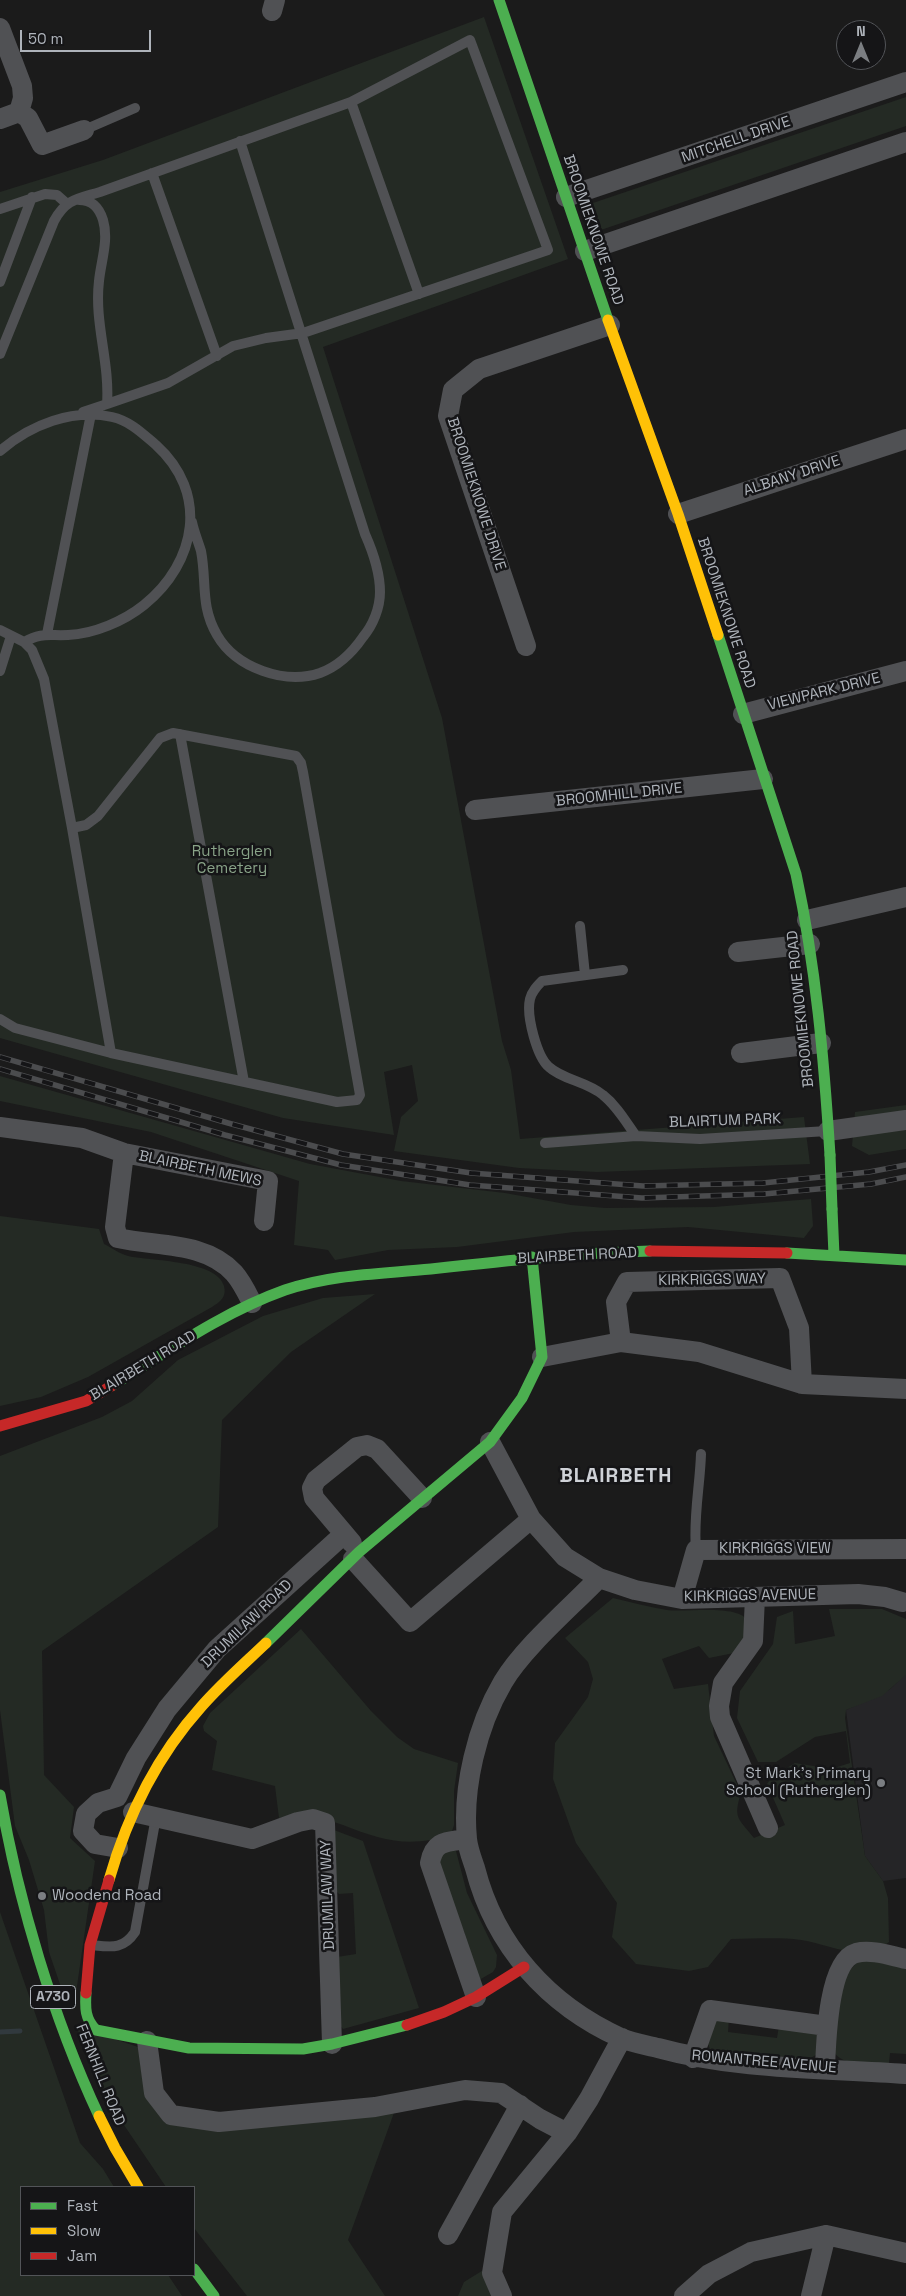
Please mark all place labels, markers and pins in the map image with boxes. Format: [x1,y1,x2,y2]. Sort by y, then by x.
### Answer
place label: St Mark's Primary School (Rutherglen) [726,1765,871,1800]
marker: St Mark's Primary School (Rutherglen) [875,1777,887,1789]
place label: Woodend Road [52,1887,162,1905]
marker: Woodend Road [36,1890,48,1902]

